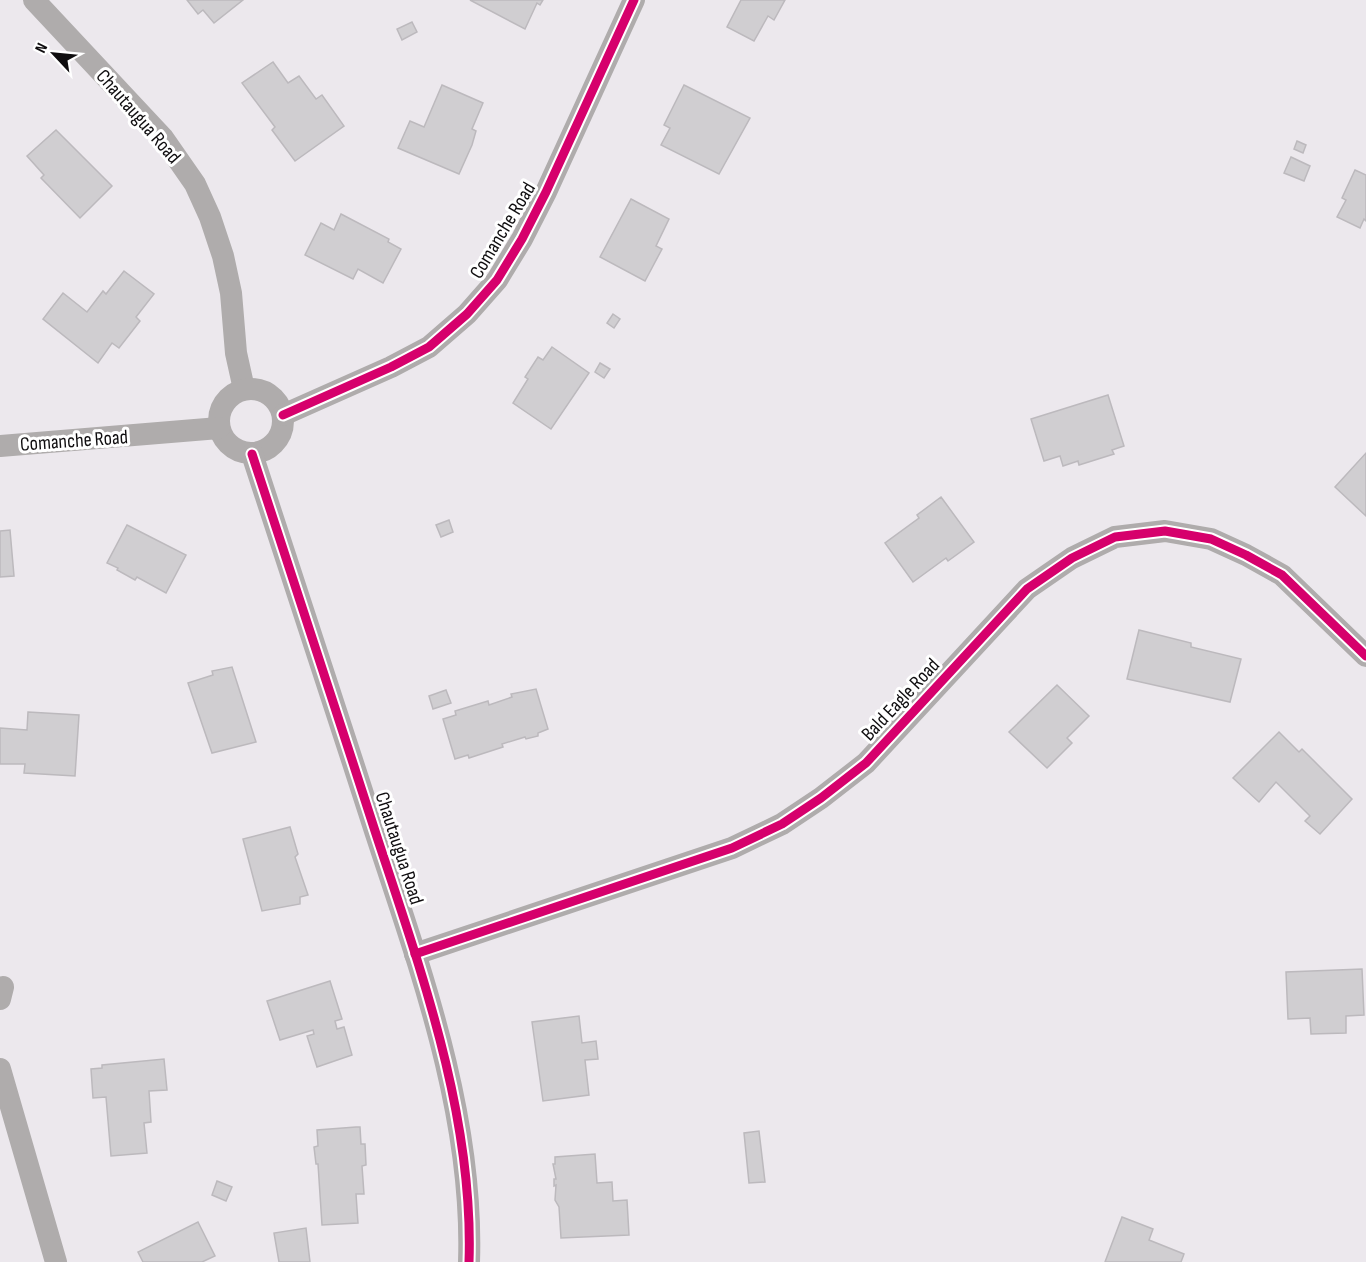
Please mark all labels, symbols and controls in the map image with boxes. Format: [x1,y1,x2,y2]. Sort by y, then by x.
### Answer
north arrow [24,24,84,84]
text: N [31,40,52,56]
street label: Chautaugua Road [91,65,186,169]
street label: Comanche Road [465,178,541,283]
street label: Comanche Road [19,425,129,457]
street label: Bald Eagle Road [857,654,945,746]
street label: Chautaugua Road [370,789,429,908]

